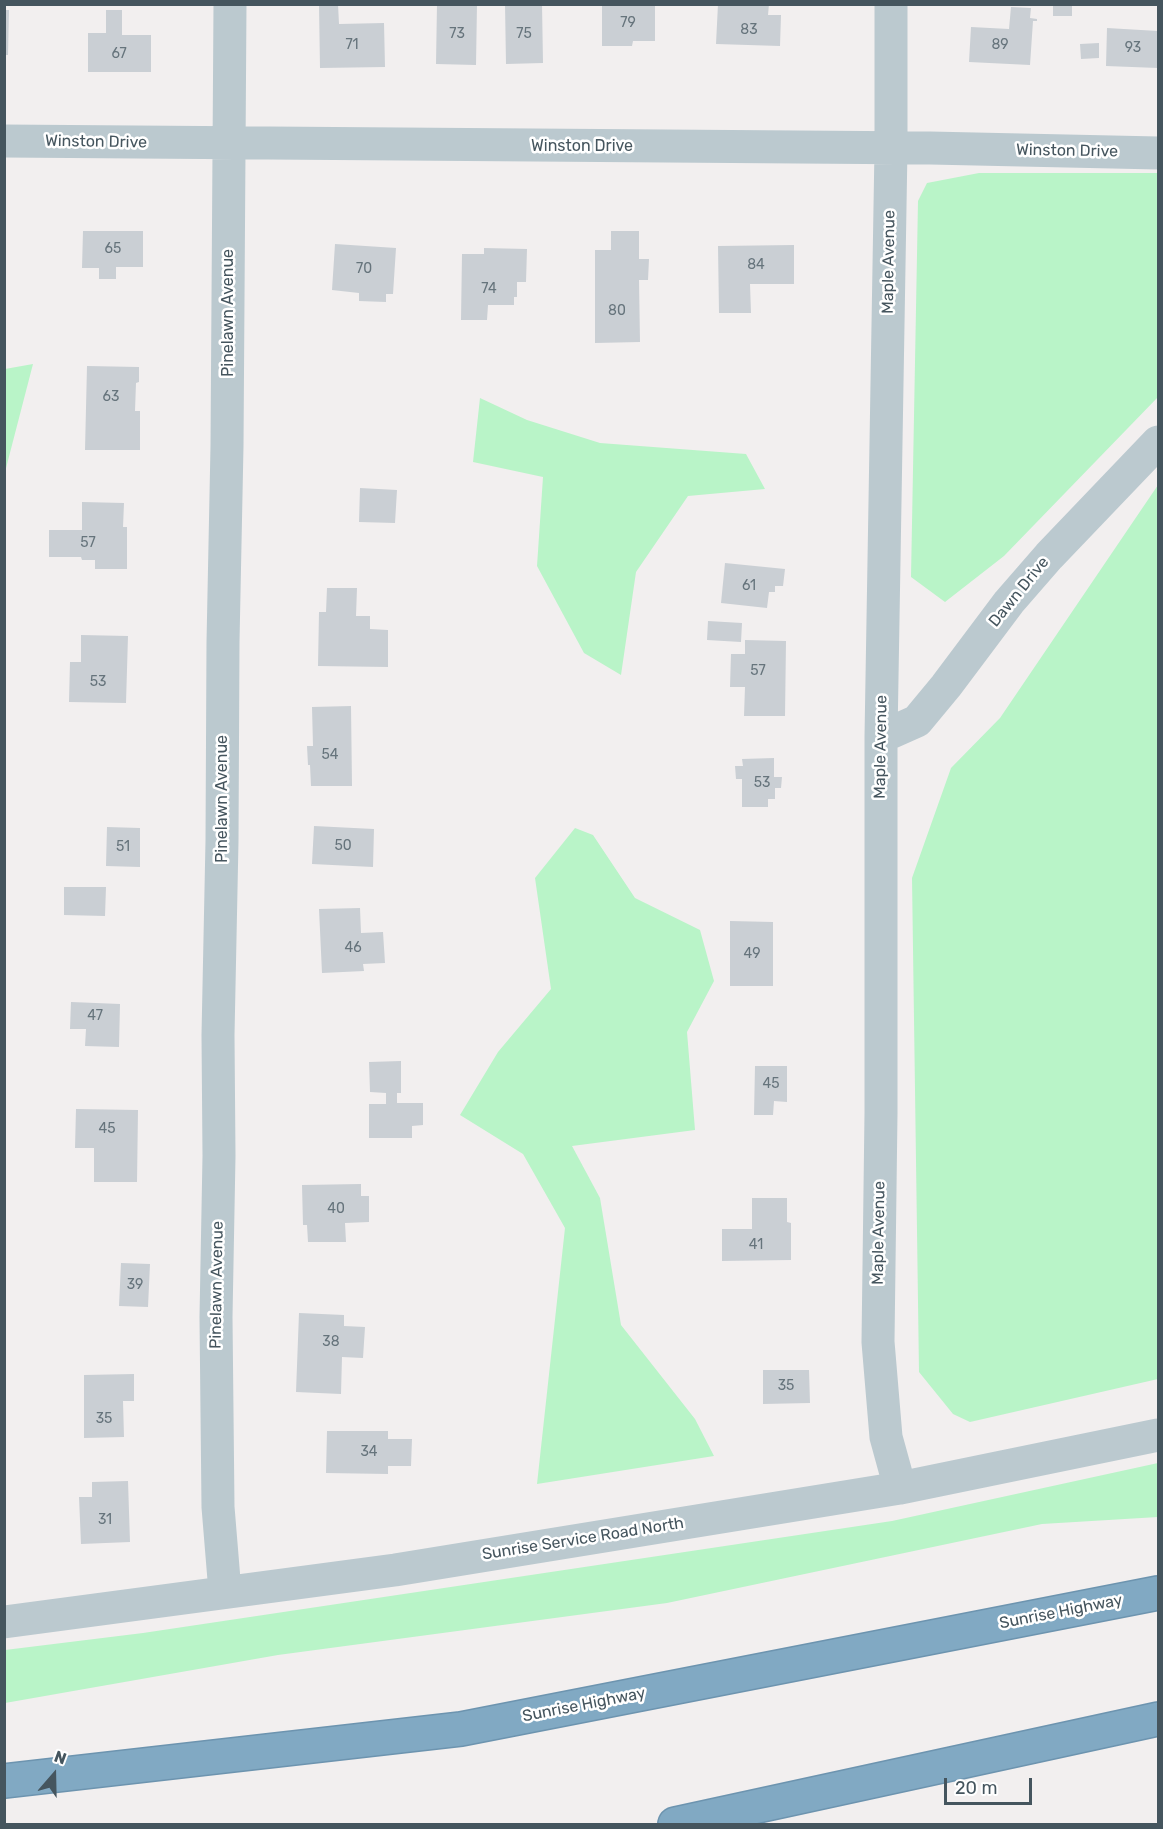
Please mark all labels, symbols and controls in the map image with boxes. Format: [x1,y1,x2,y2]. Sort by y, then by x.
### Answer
house number: 79 [620,15,636,31]
house number: 83 [740,22,758,38]
house number: 73 [449,26,465,42]
house number: 75 [516,26,532,42]
house number: 71 [345,37,359,53]
house number: 89 [991,37,1009,53]
house number: 93 [1125,40,1141,56]
house number: 67 [111,46,127,62]
street label: Winston Drive [45,132,147,152]
street label: Winston Drive [531,136,633,156]
street label: Winston Drive [1016,141,1118,161]
street label: Maple Avenue [878,210,900,314]
house number: 65 [105,241,121,257]
street label: Pinelawn Avenue [218,249,238,377]
house number: 84 [747,257,765,273]
house number: 70 [356,261,372,277]
house number: 74 [481,281,497,297]
house number: 80 [608,303,626,319]
house number: 63 [103,389,119,405]
house number: 57 [80,535,96,551]
street label: Dawn Drive [985,553,1053,631]
house number: 61 [742,578,756,594]
house number: 57 [750,663,766,679]
house number: 53 [90,674,106,690]
street label: Maple Avenue [870,695,892,799]
street label: Pinelawn Avenue [212,735,232,863]
house number: 54 [321,747,339,763]
house number: 53 [754,775,770,791]
house number: 50 [334,838,352,854]
house number: 51 [116,839,130,855]
house number: 46 [344,940,362,956]
house number: 49 [744,946,760,962]
house number: 47 [87,1008,103,1024]
house number: 45 [762,1076,780,1092]
house number: 45 [98,1121,116,1137]
street label: Maple Avenue [868,1181,890,1285]
house number: 40 [327,1201,345,1217]
street label: Pinelawn Avenue [206,1221,228,1349]
house number: 41 [749,1237,763,1253]
house number: 39 [127,1277,143,1293]
house number: 38 [322,1334,340,1350]
house number: 35 [778,1378,794,1394]
house number: 35 [96,1411,112,1427]
house number: 34 [360,1444,378,1460]
house number: 31 [98,1512,112,1528]
street label: Sunrise Service Road North [481,1514,685,1564]
street label: Sunrise Highway [998,1591,1124,1633]
street label: Sunrise Highway [521,1684,647,1726]
north arrow [24,1745,84,1805]
text: N [52,1747,69,1769]
scale bar [947,1766,1036,1804]
text: 20 m [955,1777,997,1799]

